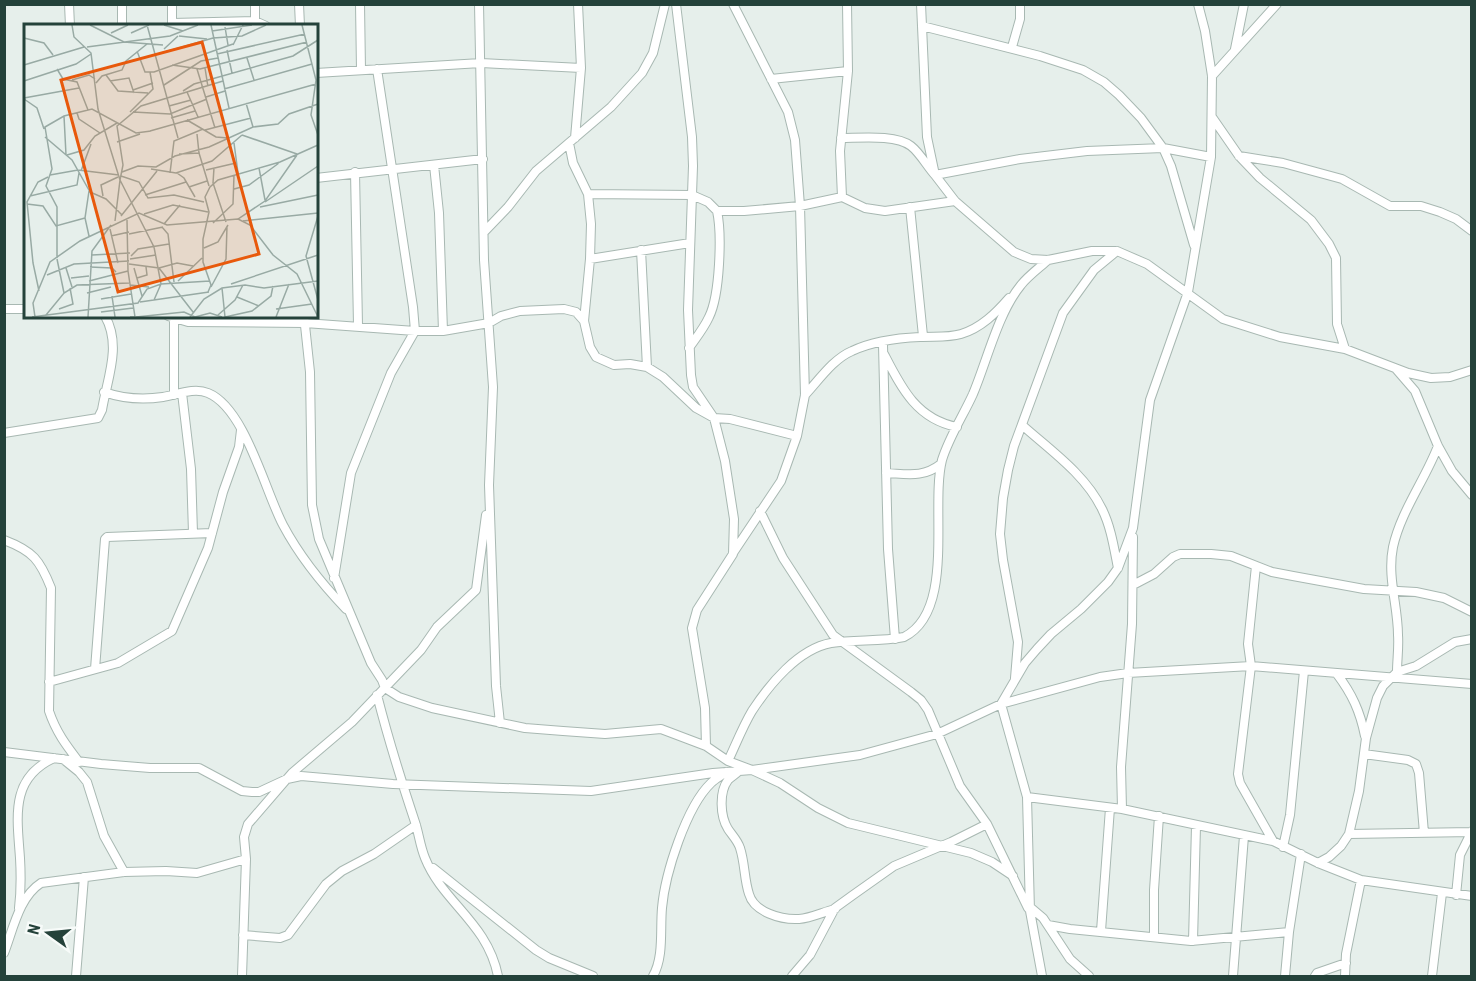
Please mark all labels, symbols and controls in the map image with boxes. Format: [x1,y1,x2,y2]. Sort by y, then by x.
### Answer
inset map [24,24,318,318]
north arrow [18,903,78,963]
text: N [24,922,44,936]

